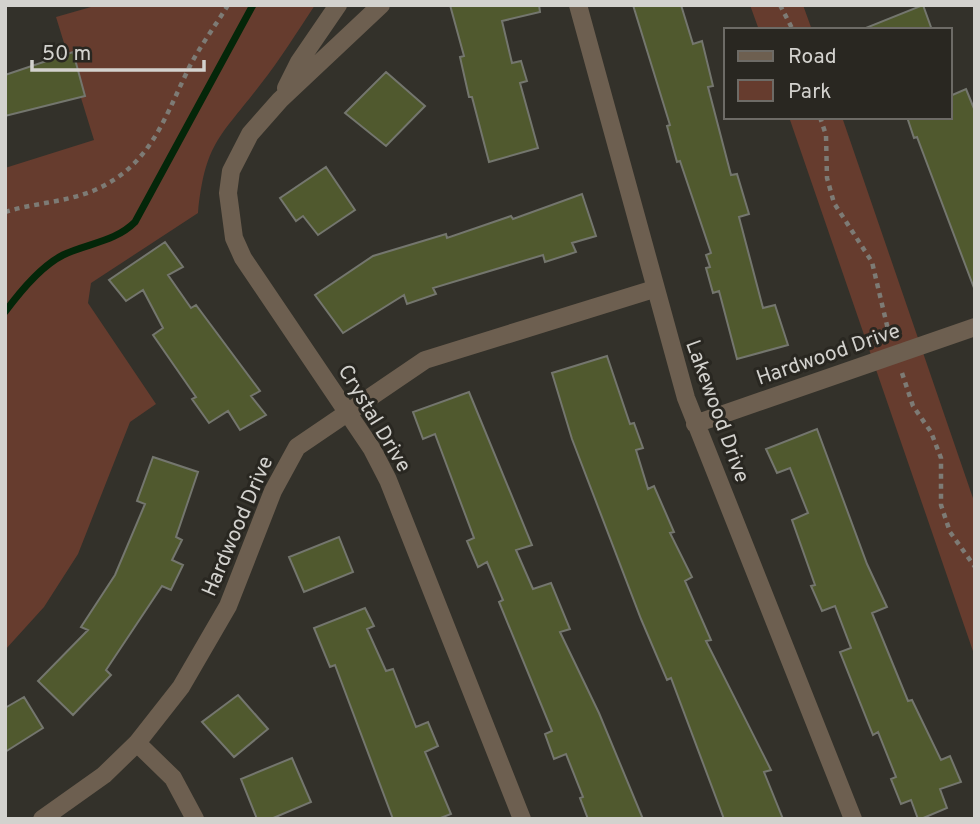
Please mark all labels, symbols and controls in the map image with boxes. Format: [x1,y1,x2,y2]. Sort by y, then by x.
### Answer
scale bar [32,28,203,72]
legend [724,28,952,119]
text: 50 m [42,41,91,68]
text: Road [788,44,837,71]
text: Park [788,79,831,106]
street label: Hardwood Drive [753,318,904,393]
street label: Lakewood Drive [678,337,755,487]
street label: Crystal Drive [331,360,417,478]
street label: Hardwood Drive [197,452,280,601]

